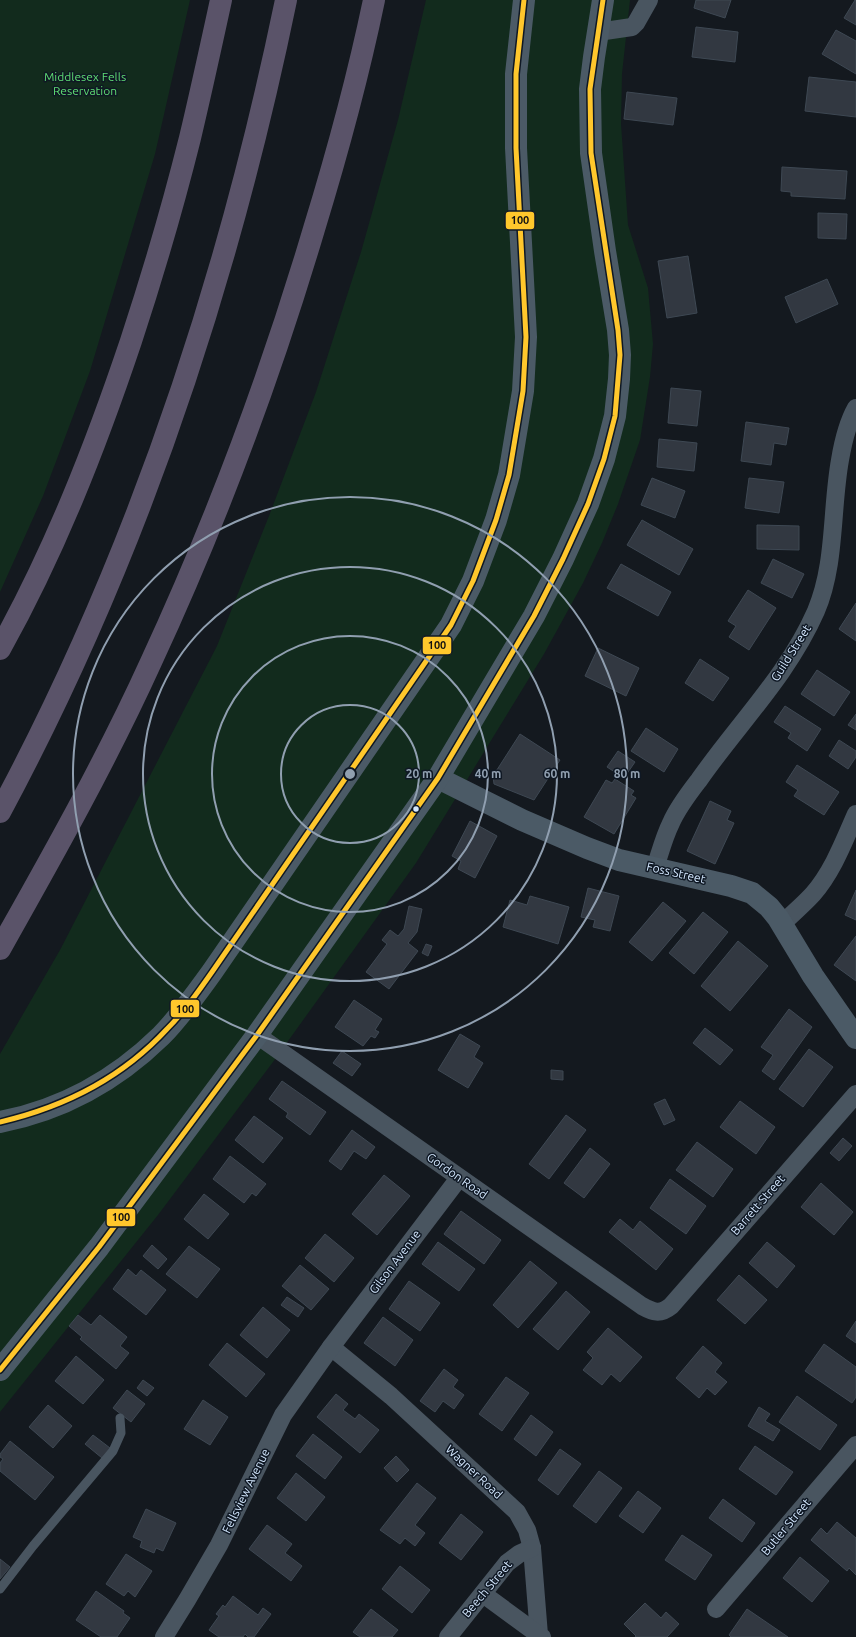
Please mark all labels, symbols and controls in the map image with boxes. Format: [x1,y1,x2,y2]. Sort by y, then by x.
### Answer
park label: Middlesex Fells Reservation [44,70,126,97]
line badge: 100 [505,211,535,230]
text: 100 [511,214,529,226]
street label: Guild Street [768,622,813,683]
line badge: 100 [422,636,452,655]
text: 100 [428,639,446,651]
centre of rings [343,767,357,781]
text: 20 m [406,767,432,780]
text: 40 m [475,767,501,780]
text: 60 m [544,767,570,780]
text: 80 m [614,767,640,780]
unlabelled marker [411,804,421,814]
street label: Foss Street [645,859,707,886]
line badge: 100 [170,999,200,1018]
text: 100 [176,1003,194,1015]
street label: Gordon Road [425,1150,490,1201]
street label: Barrett Street [728,1172,787,1237]
line badge: 100 [106,1208,136,1227]
text: 100 [112,1211,130,1223]
street label: Gilson Avenue [366,1227,423,1296]
street label: Wagner Road [443,1442,505,1501]
street label: Fellsview Avenue [219,1446,272,1535]
street label: Butler Street [758,1496,813,1558]
street label: Beech Street [459,1558,514,1620]

